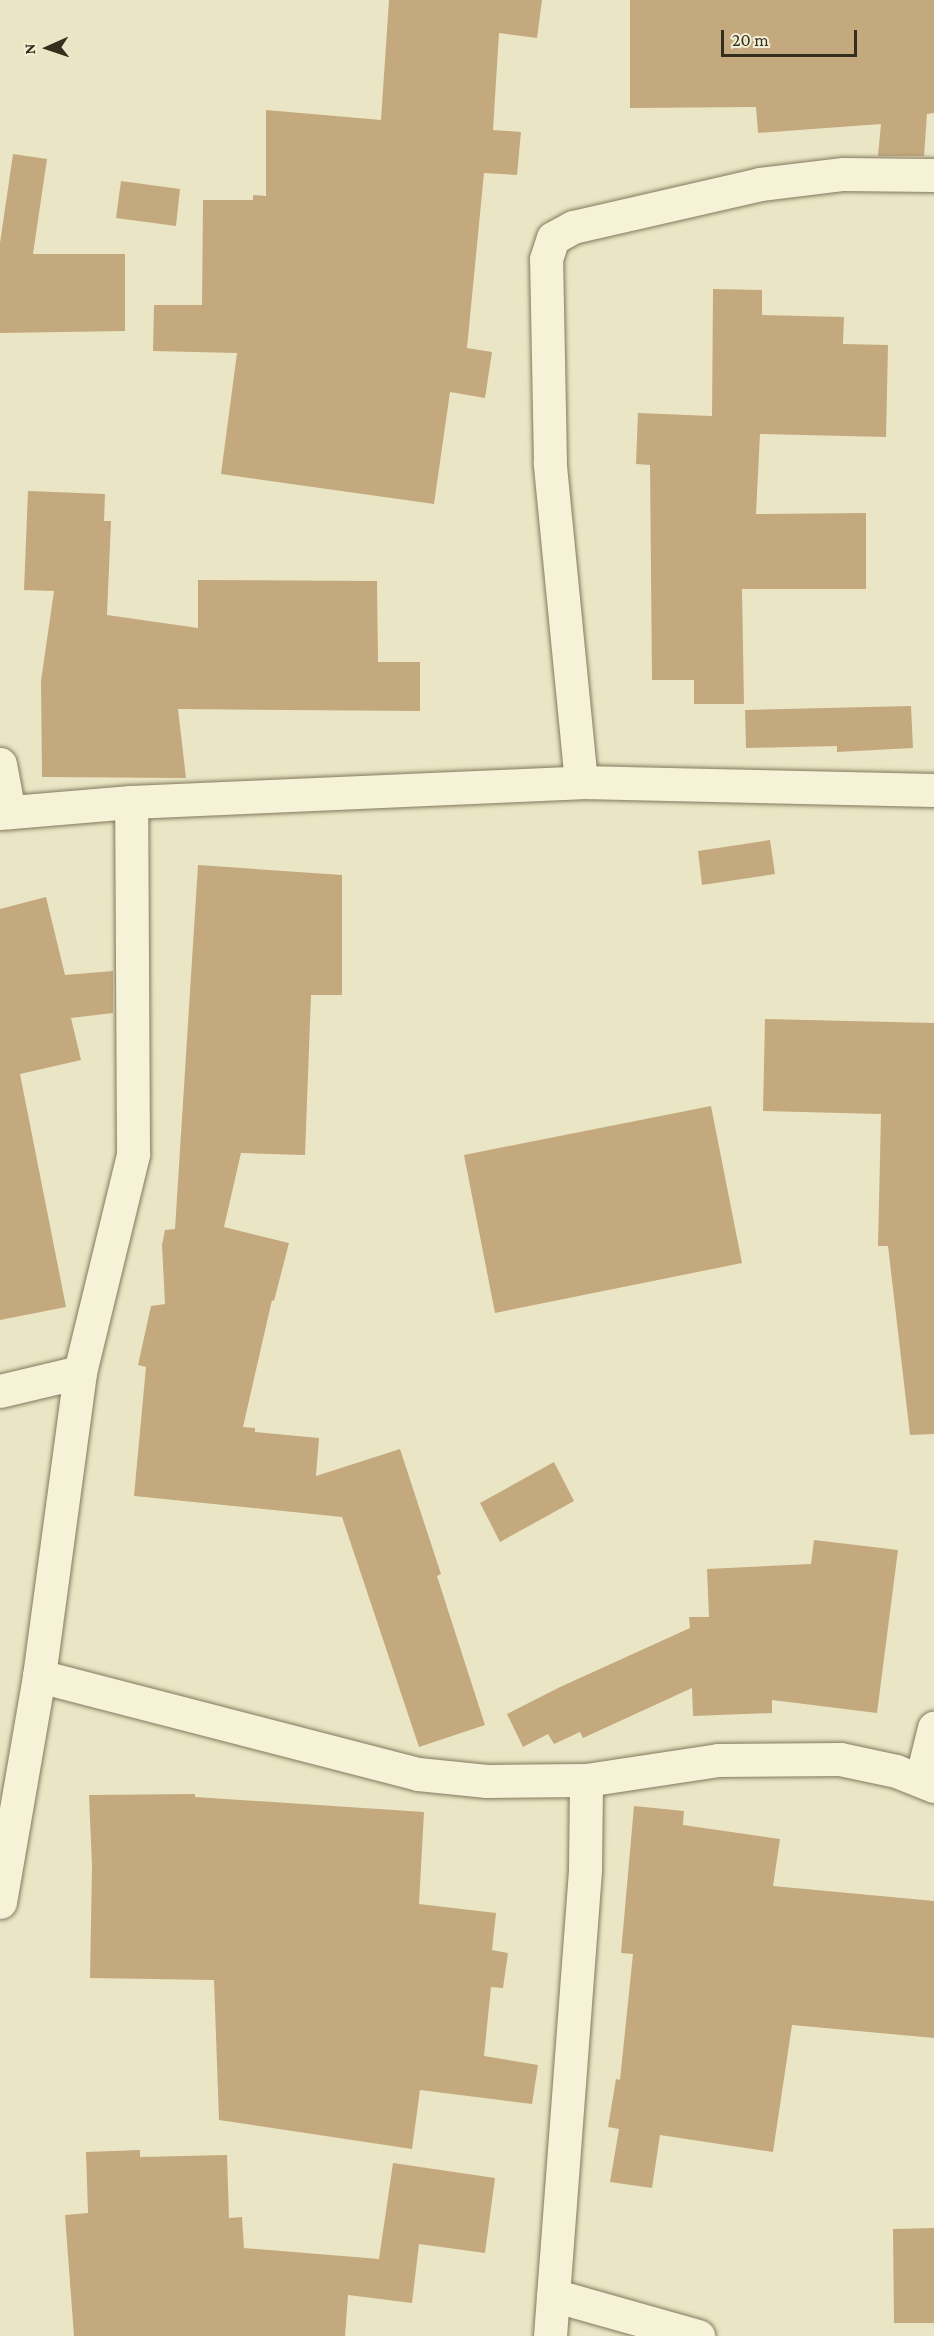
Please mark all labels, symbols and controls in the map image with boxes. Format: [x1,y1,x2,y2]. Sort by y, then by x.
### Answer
north arrow [18,18,78,78]
scale bar [724,18,860,56]
text: 20 m [732,30,769,50]
text: N [21,43,38,55]

